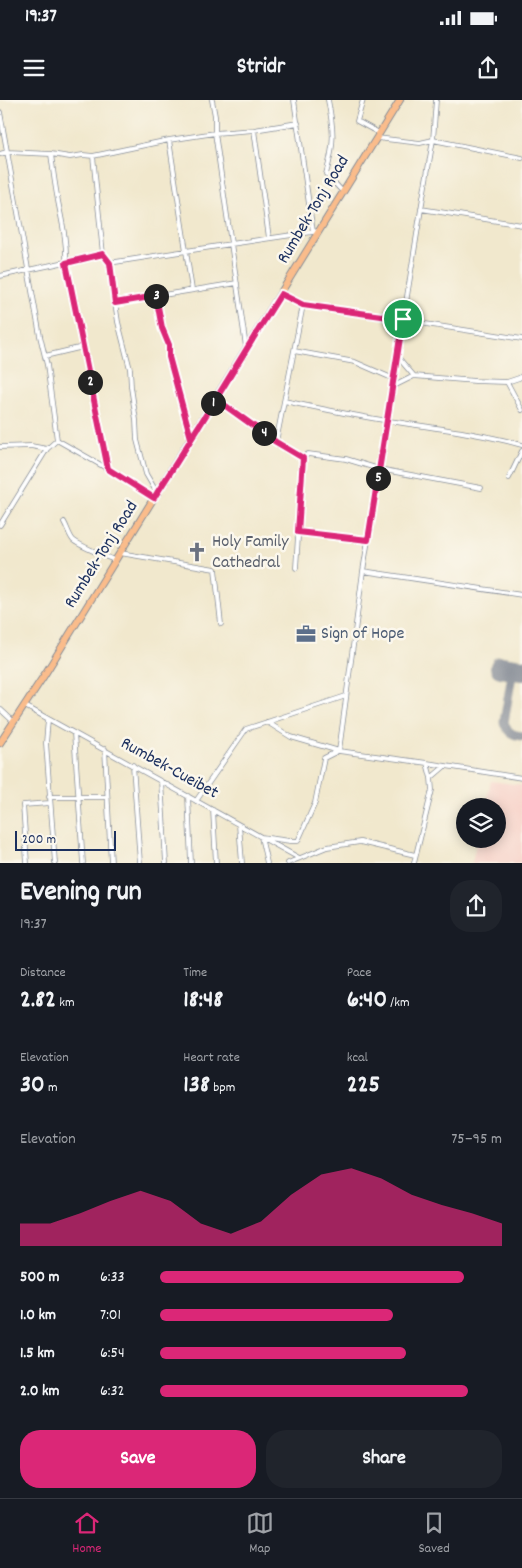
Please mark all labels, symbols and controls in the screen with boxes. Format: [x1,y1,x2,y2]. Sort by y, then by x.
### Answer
text: 19:37 [25,4,57,31]
text: Stridr [237,52,285,83]
icon: menu [20,54,48,82]
icon: share [474,54,502,82]
street label: Rumbek-Tonj Road [272,151,356,269]
pin: 3 [144,284,168,308]
text: 3 [153,286,160,306]
pin [382,298,424,340]
icon: arrive [389,305,417,333]
pin: 2 [78,370,102,394]
text: 2 [87,372,94,392]
pin: 1 [200,390,226,416]
text: 1 [212,393,215,413]
pin: 4 [252,420,276,446]
text: 4 [262,423,267,443]
pin: 5 [366,466,390,490]
text: 5 [375,468,382,488]
street label: Rumbek-Tonj Road [59,496,145,614]
place label: Holy Family Cathedral [212,530,289,576]
church icon: Holy Family Cathedral [186,541,208,563]
place label: Sign of Hope [321,622,405,647]
office icon: Sign of Hope [295,623,317,645]
street label: Rumbek-Cueibet [116,732,223,806]
map controls [456,798,506,848]
button: layers [456,798,506,848]
scale bar [15,828,116,851]
text: 200 m [22,830,56,850]
text: Evening run [20,874,142,914]
button: share [450,880,502,932]
text: 19:37 [20,913,47,936]
text: Distance [20,963,66,983]
text: Time [183,963,207,983]
text: Pace [347,963,371,983]
text: 2.82 [20,983,56,1019]
text: 18:48 [183,983,223,1019]
text: 6:40 [347,983,387,1019]
text: km [56,993,75,1013]
text: /km [387,993,410,1013]
text: Elevation [20,1048,69,1068]
text: Heart rate [183,1048,240,1068]
text: kcal [347,1048,368,1068]
text: 30 [20,1068,45,1104]
text: 138 [183,1068,210,1104]
text: 225 [347,1068,380,1104]
text: m [45,1078,58,1098]
text: bpm [210,1078,235,1098]
text: Elevation [20,1128,76,1151]
text: 75–95 m [451,1128,502,1151]
text: 500 m [20,1266,60,1289]
text: 6:33 [100,1266,125,1289]
text: 1.0 km [20,1304,56,1327]
text: 7:01 [100,1304,121,1327]
text: 1.5 km [20,1342,55,1365]
text: 6:54 [100,1342,125,1365]
text: 2.0 km [20,1380,60,1403]
text: 6:32 [100,1380,125,1403]
button: Save [20,1430,256,1488]
button: Share [266,1430,502,1488]
tab: Home [72,1509,101,1559]
tab: Map [246,1509,274,1559]
tab: Saved [418,1509,450,1559]

